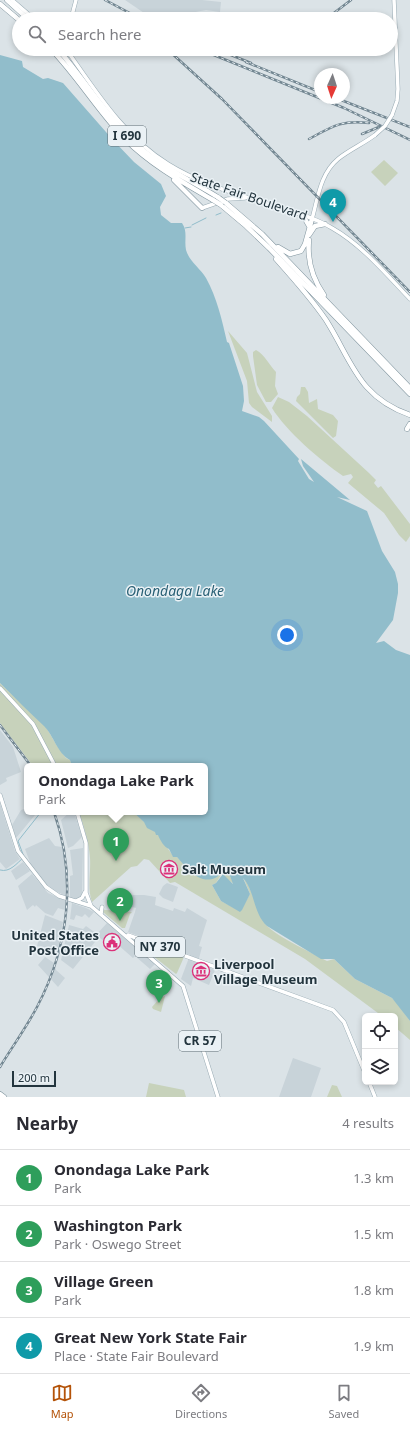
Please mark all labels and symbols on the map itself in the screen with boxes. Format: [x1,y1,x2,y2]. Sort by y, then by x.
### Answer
north arrow [314,68,350,104]
road number: I 690 [108,126,146,146]
street label: State Fair Boulevard [188,168,310,224]
pin: 4 [320,189,346,222]
water label: Onondaga Lake [126,581,224,600]
your location [277,625,297,645]
pin: 1 [103,828,129,861]
museum icon: Salt Museum [159,859,179,879]
place label: Salt Museum [182,860,266,878]
pin: 2 [107,888,133,921]
place label: United States Post Office [11,926,99,959]
public building icon: United States Post Office [102,932,122,952]
road number: NY 370 [135,937,185,957]
place label: Liverpool Village Museum [214,955,317,988]
museum icon: Liverpool Village Museum [191,961,211,981]
pin: 3 [146,970,172,1003]
road number: CR 57 [179,1031,221,1051]
scale bar [12,1069,56,1088]

